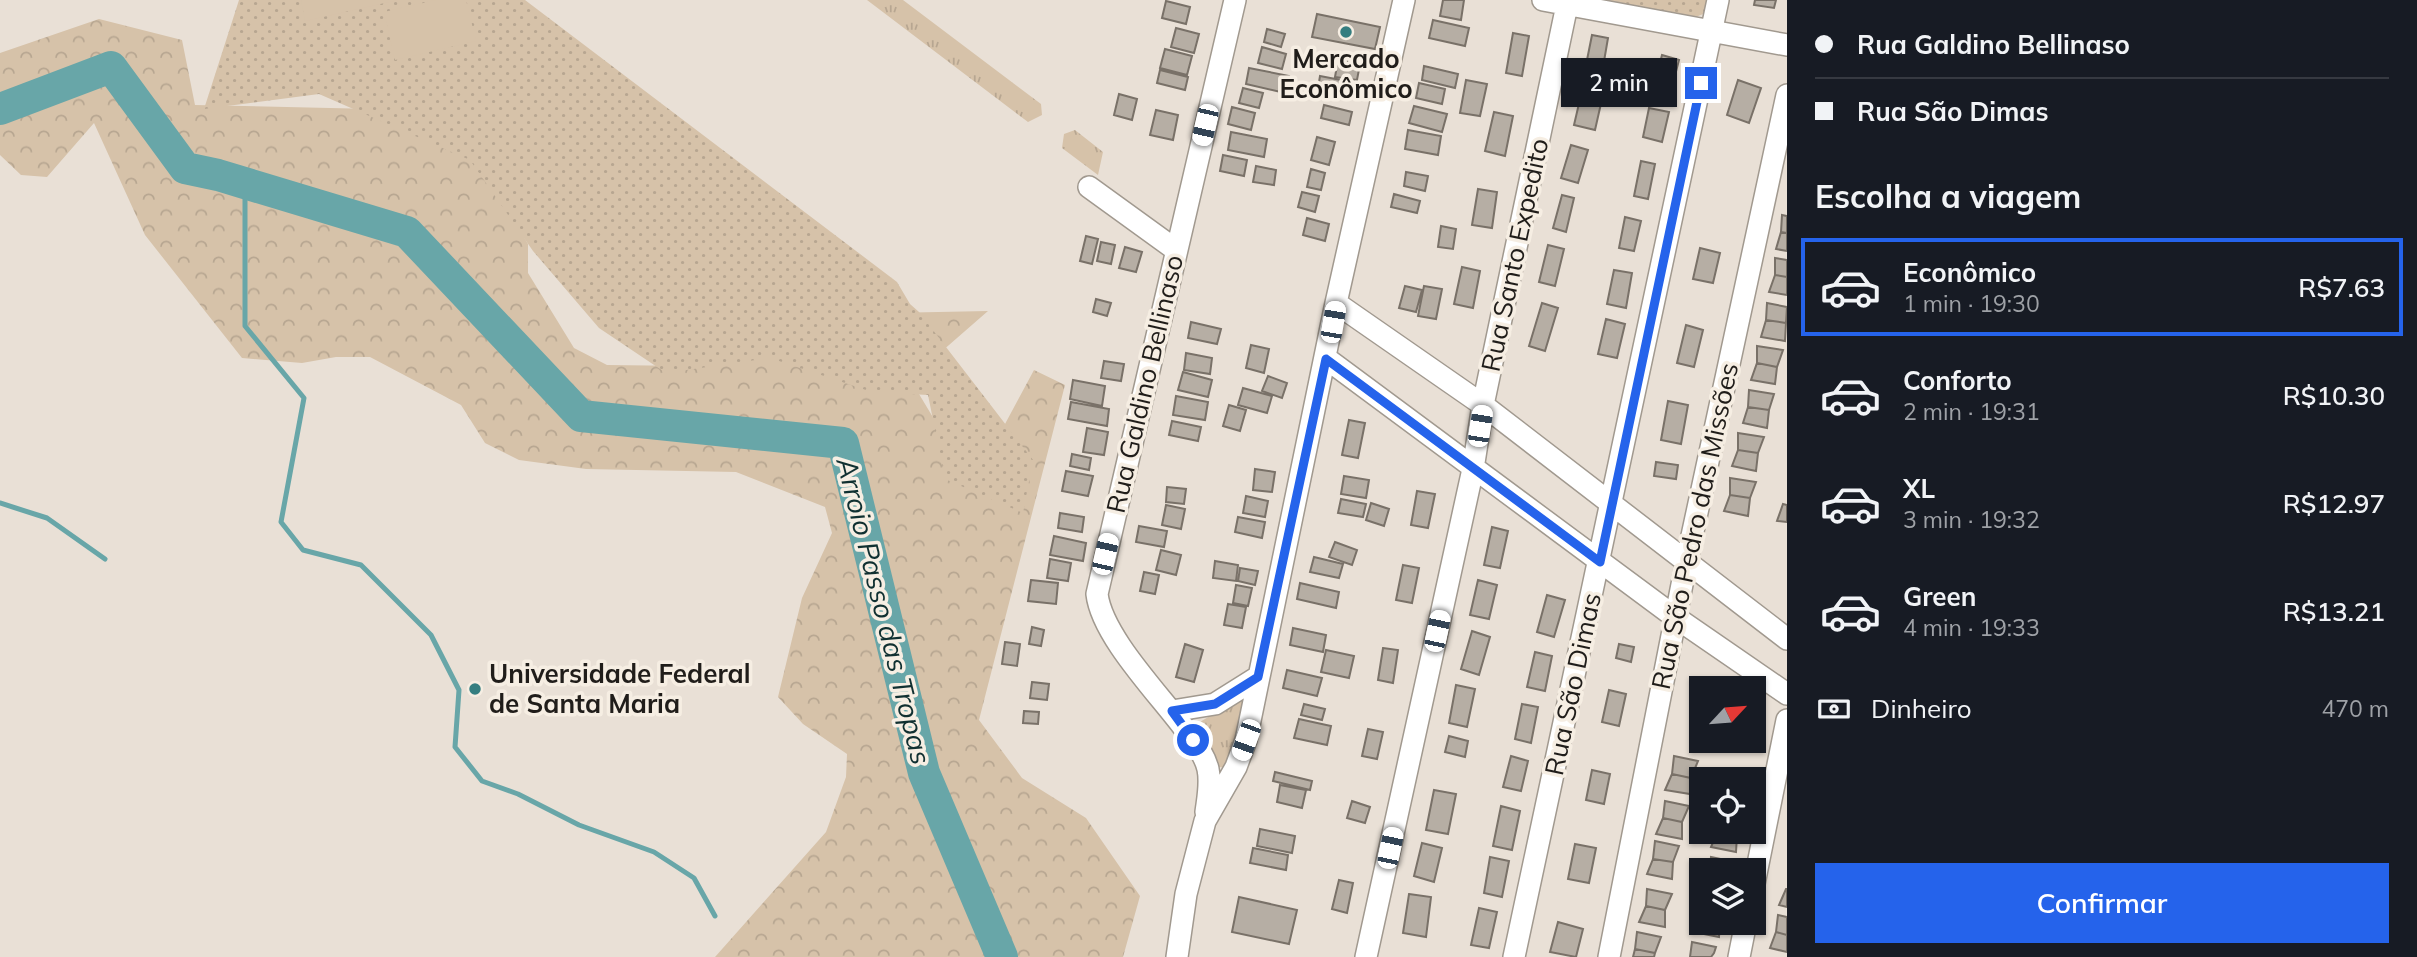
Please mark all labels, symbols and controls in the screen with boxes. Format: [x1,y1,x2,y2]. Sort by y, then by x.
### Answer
marker: Mercado Econômico [1338,24,1354,40]
text: Rua Galdino Bellinaso [1857,28,2130,61]
place label: Mercado Econômico [1279,42,1413,105]
callout: 2 min [1561,58,1676,108]
route end [1685,67,1717,99]
text: 2 min [1589,68,1649,97]
text: Rua São Dimas [1857,95,2049,128]
car [1191,102,1220,148]
street label: Rua Santo Expedito [1474,135,1555,375]
text: Escolha a viagem [1815,176,2081,216]
street label: Rua Galdino Bellinaso [1099,252,1190,516]
icon: car [1819,256,1882,319]
text: Econômico [1903,256,2036,289]
text: R$7.63 [2298,271,2385,304]
text: 1 min · 19:30 [1903,289,2040,318]
car [1320,299,1347,345]
street label: Rua São Pedro das Missões [1644,360,1745,692]
icon: car [1819,364,1882,427]
text: Conforto [1903,364,2012,397]
text: R$10.30 [2283,379,2385,412]
text: 2 min · 19:31 [1903,397,2040,426]
car [1467,404,1494,448]
water label: Arroio Passo das Tropas [829,453,940,768]
icon: car [1819,472,1882,535]
text: XL [1903,472,1935,505]
text: R$12.97 [2283,487,2385,520]
text: 3 min · 19:32 [1903,505,2040,534]
car [1091,531,1120,577]
icon: car [1819,580,1882,643]
text: Green [1903,580,1976,613]
street label: Rua São Dimas [1537,590,1608,778]
text: R$13.21 [2283,595,2385,628]
car [1423,608,1452,654]
text: 4 min · 19:33 [1903,613,2040,642]
place label: Universidade Federal de Santa Maria [489,657,750,720]
north arrow [1689,676,1766,752]
map controls [1689,676,1766,935]
marker: Universidade Federal de Santa Maria [467,681,483,697]
icon: cash [1815,690,1853,728]
text: Dinheiro [1871,692,1972,725]
text: 470 m [2321,694,2389,723]
car [1229,717,1264,763]
route start [1177,724,1209,756]
button: locate [1689,767,1766,844]
car [1376,825,1405,871]
button: layers [1689,858,1766,935]
button: Confirmar [1815,863,2389,943]

